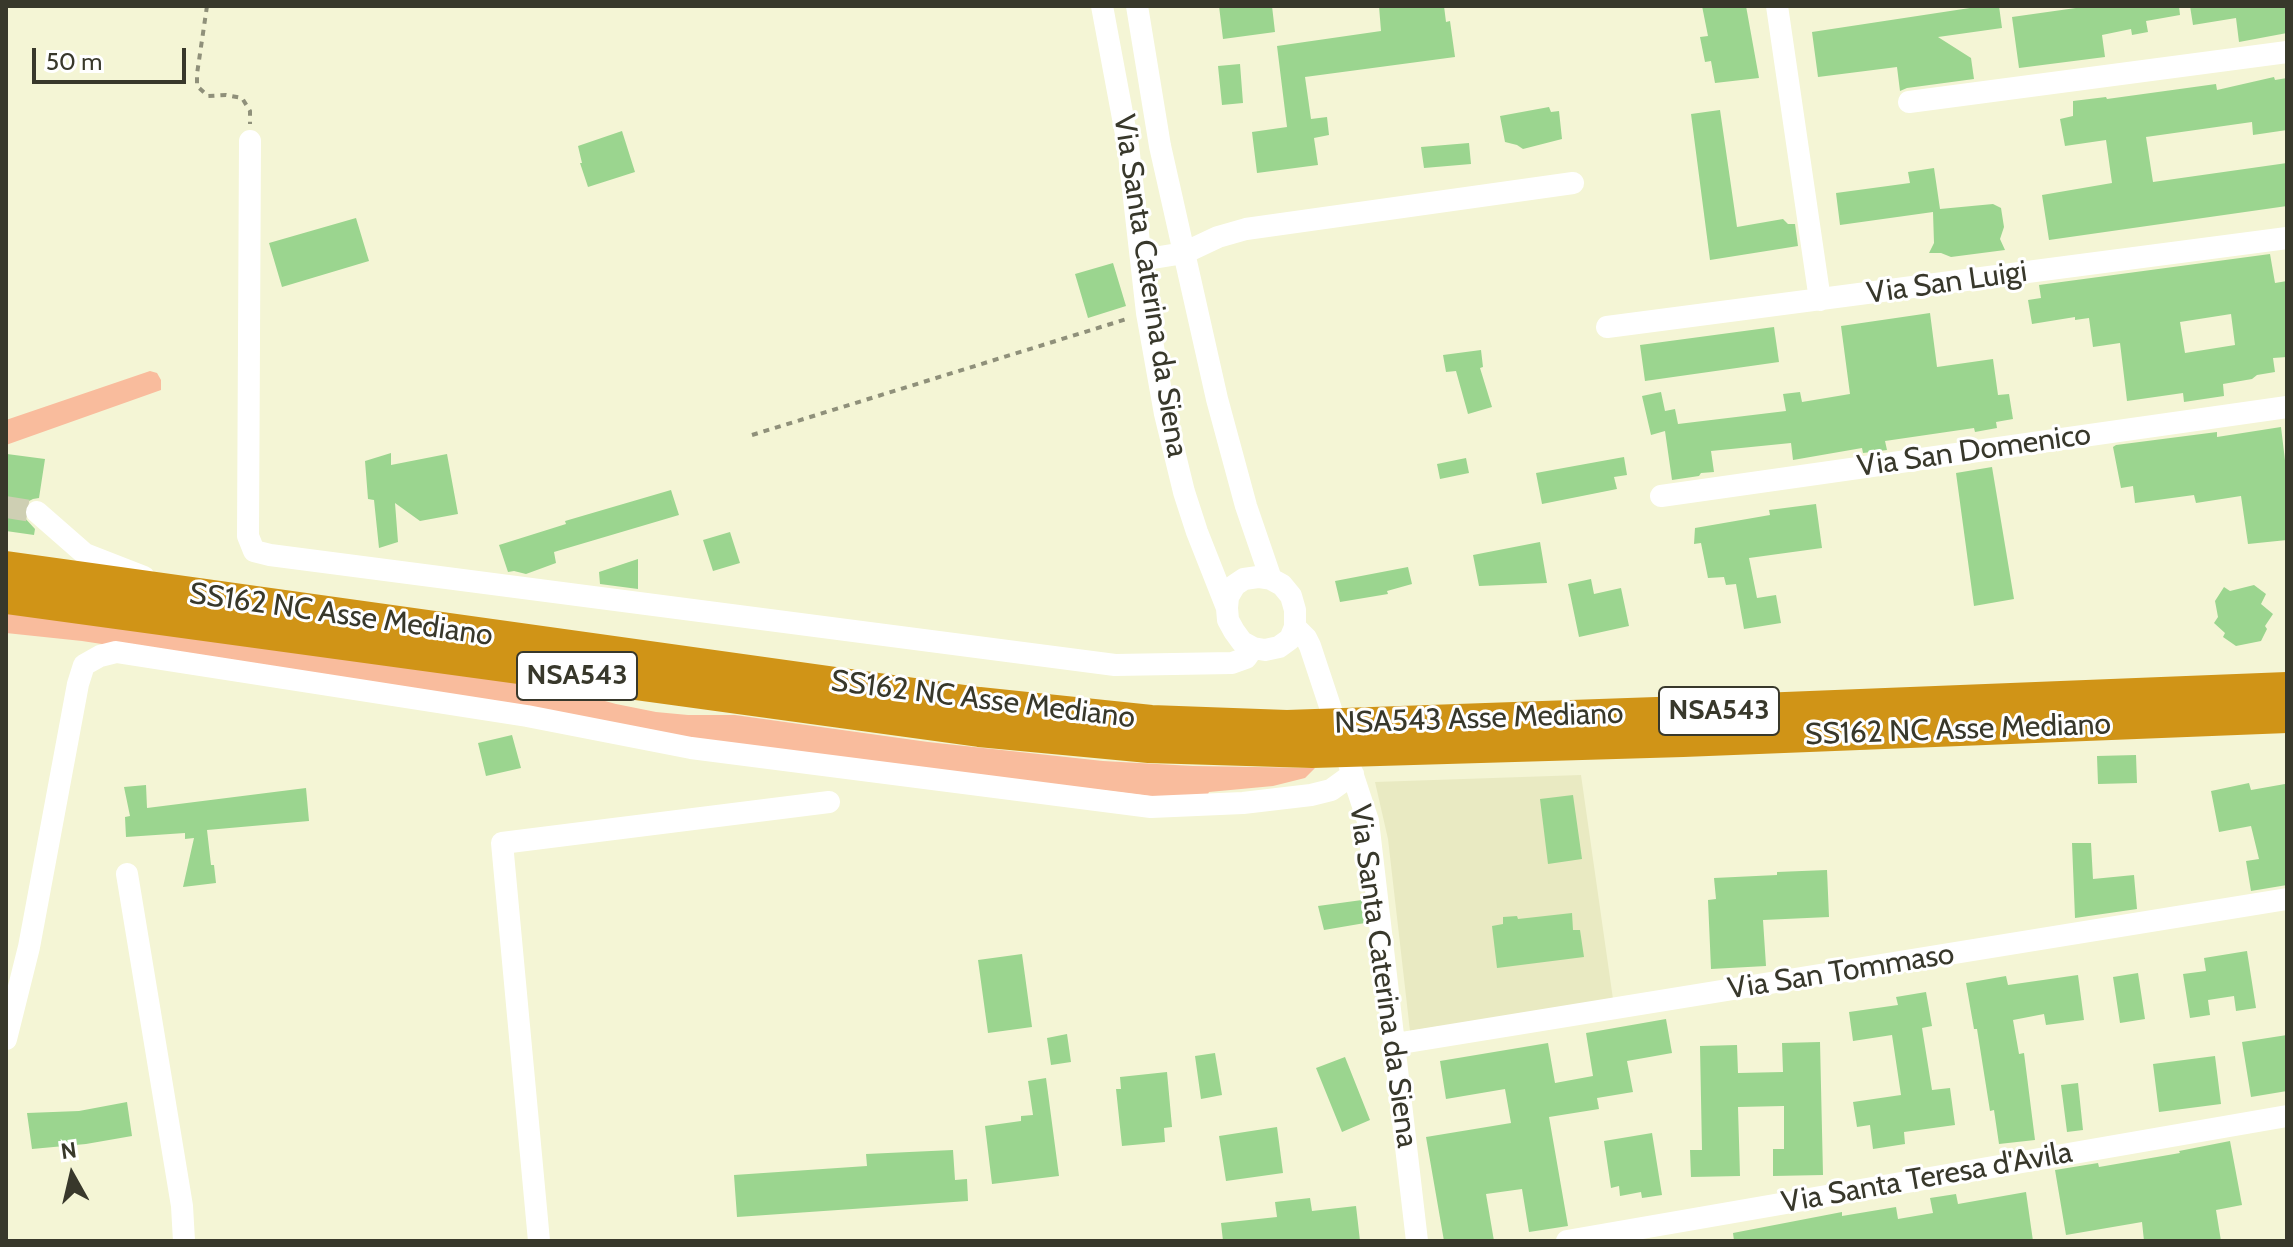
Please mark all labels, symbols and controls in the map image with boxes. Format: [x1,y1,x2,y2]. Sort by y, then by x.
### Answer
scale bar [36,32,190,82]
text: 50 m [46,47,102,76]
street label: Via Santa Caterina da Siena [1105,112,1195,460]
street label: Via San Luigi [1865,254,2029,312]
street label: Via San Domenico [1855,417,2093,485]
street label: SS162 NC Asse Mediano [187,576,495,654]
road number: NSA543 [517,652,637,700]
street label: SS162 NC Asse Mediano [829,663,1137,737]
road number: NSA543 [1659,687,1779,735]
street label: NSA543 Asse Mediano [1334,696,1624,742]
street label: SS162 NC Asse Mediano [1804,707,2112,753]
street label: Via Santa Caterina da Siena [1341,802,1425,1150]
street label: Via San Tommaso [1725,936,1957,1008]
north arrow [32,1135,112,1215]
street label: Via Santa Teresa d'Avila [1779,1135,2075,1221]
text: N [59,1136,78,1165]

